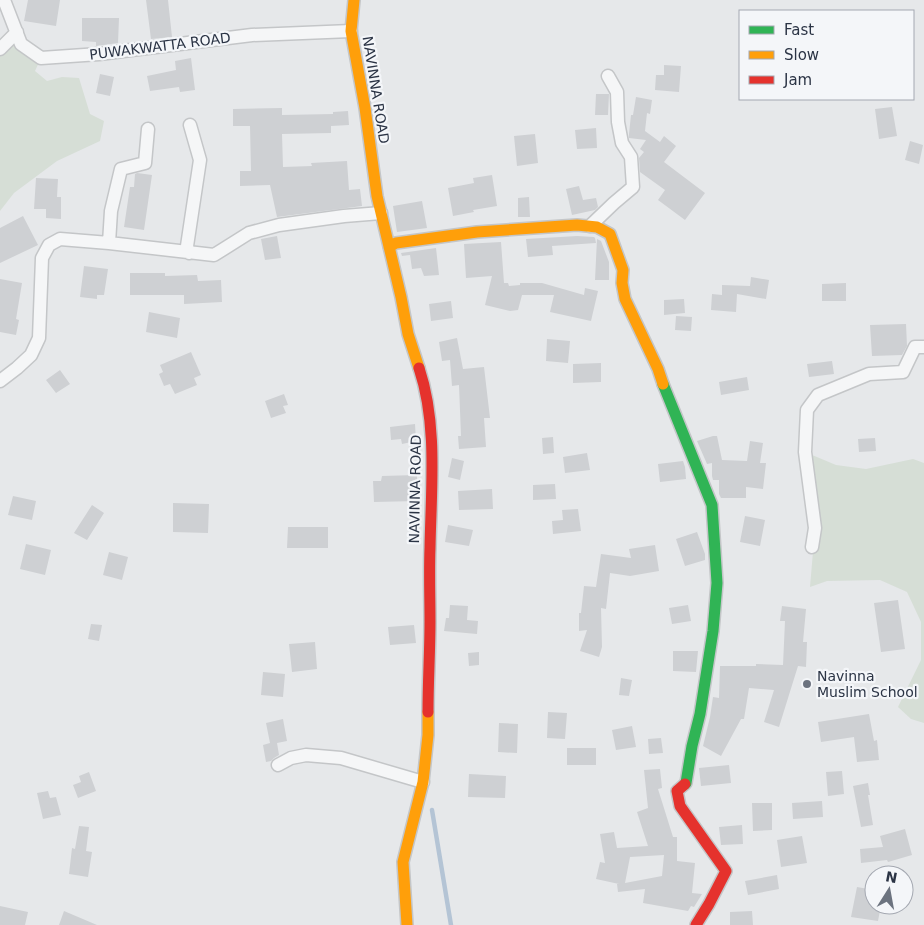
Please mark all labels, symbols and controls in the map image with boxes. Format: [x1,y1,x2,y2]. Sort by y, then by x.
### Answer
legend [739,10,914,100]
text: Fast [784,21,814,39]
street label: PUWAKWATTA ROAD [88,29,232,63]
street label: NAVINNA ROAD [360,35,392,145]
text: Slow [784,46,819,64]
text: Jam [783,71,812,89]
street label: NAVINNA ROAD [406,435,424,543]
place label: Navinna Muslim School [817,668,918,700]
marker: Navinna Muslim School [801,678,813,690]
north arrow [864,865,914,915]
text: N [884,868,899,886]

